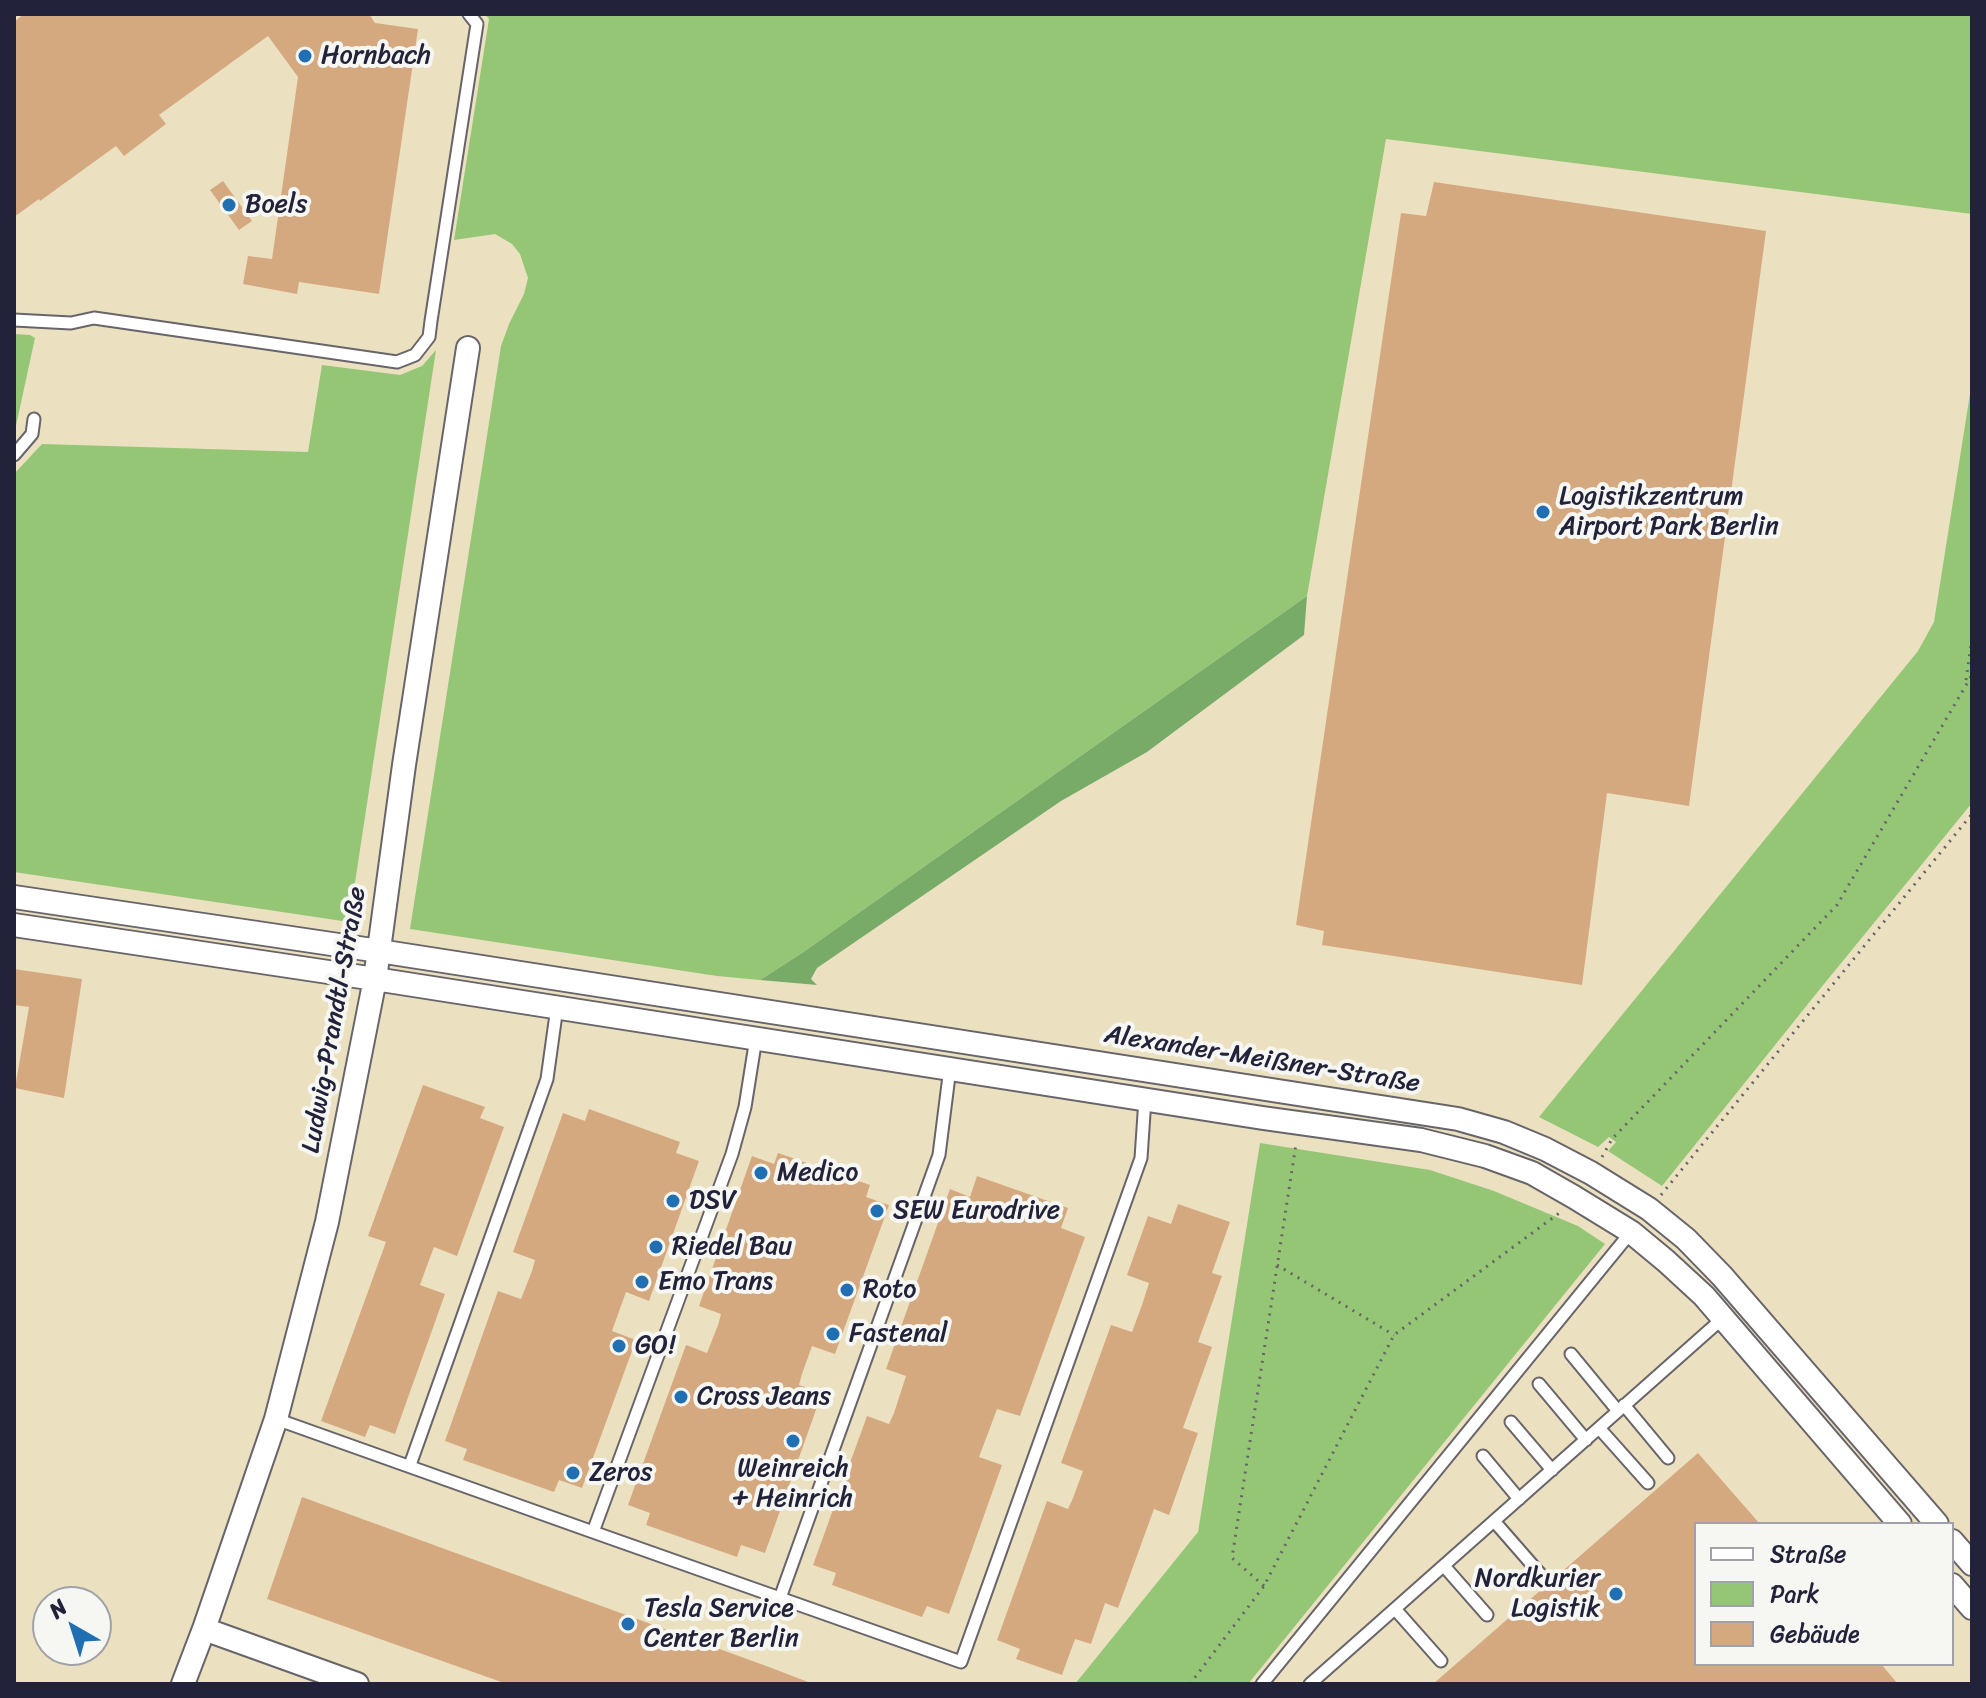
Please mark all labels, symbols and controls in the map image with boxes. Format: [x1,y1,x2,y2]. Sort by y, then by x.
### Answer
place label: Hornbach [321,40,431,72]
marker: Hornbach [296,47,314,65]
place label: Boels [245,189,307,221]
marker: Boels [220,196,238,214]
place label: Logistikzentrum Airport Park Berlin [1559,481,1779,542]
marker: Logistikzentrum Airport Park Berlin [1534,503,1552,521]
street label: Ludwig-Prandtl-Straße [296,884,374,1156]
street label: Alexander-Meißner-Straße [1102,1020,1422,1100]
place label: Medico [777,1157,858,1189]
marker: Medico [752,1164,770,1182]
place label: DSV [689,1185,736,1217]
marker: DSV [664,1192,682,1210]
place label: SEW Eurodrive [893,1195,1060,1227]
marker: SEW Eurodrive [868,1202,886,1220]
place label: Riedel Bau [672,1231,792,1263]
marker: Riedel Bau [647,1238,665,1256]
place label: Emo Trans [658,1266,773,1298]
marker: Emo Trans [633,1273,651,1291]
place label: Roto [863,1274,917,1306]
marker: Roto [838,1281,856,1299]
place label: Fastenal [849,1318,947,1350]
marker: Fastenal [824,1325,842,1343]
place label: GO! [635,1330,675,1362]
marker: GO! [610,1337,628,1355]
place label: Cross Jeans [697,1381,831,1413]
marker: Cross Jeans [672,1388,690,1406]
marker: Weinreich + Heinrich [784,1432,802,1450]
place label: Weinreich + Heinrich [733,1453,853,1514]
place label: Zeros [589,1457,652,1489]
marker: Zeros [564,1464,582,1482]
legend [1694,1522,1954,1666]
text: Straße [1770,1533,1846,1575]
place label: Nordkurier Logistik [1475,1563,1600,1624]
text: Park [1770,1573,1819,1615]
marker: Nordkurier Logistik [1607,1585,1625,1603]
north arrow [32,1586,112,1666]
text: N [40,1589,76,1628]
place label: Tesla Service Center Berlin [644,1593,799,1654]
text: Gebäude [1770,1613,1860,1655]
marker: Tesla Service Center Berlin [619,1615,637,1633]

